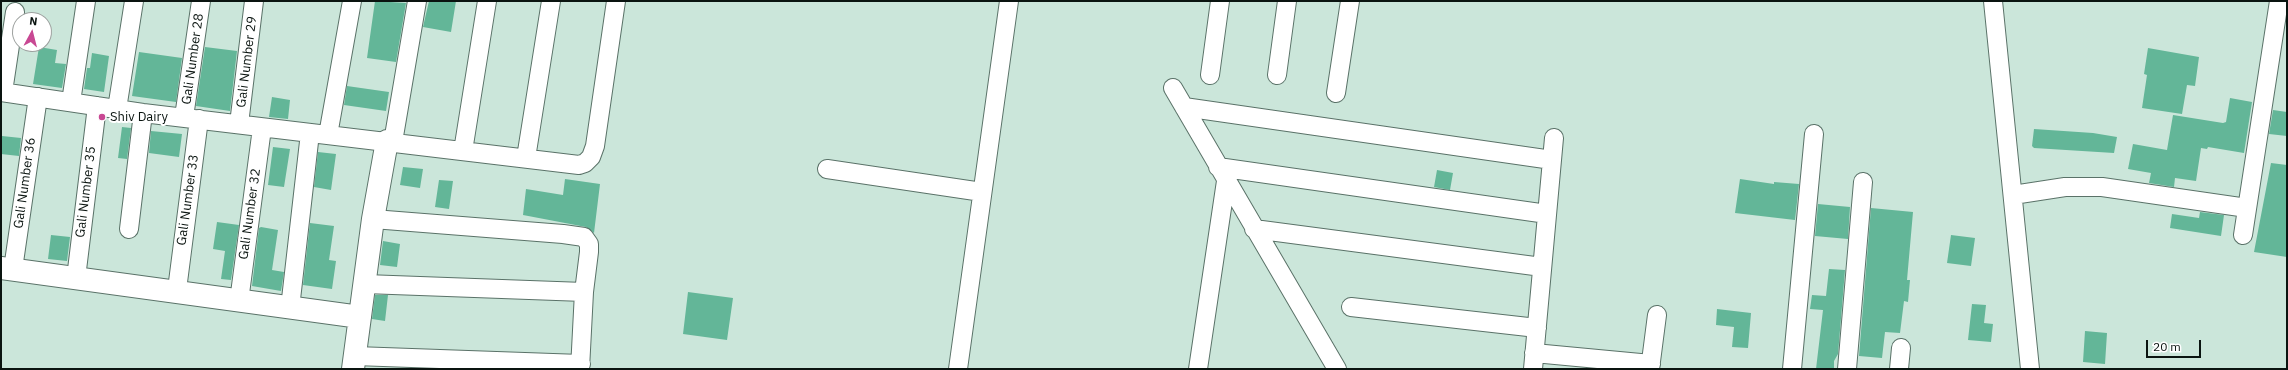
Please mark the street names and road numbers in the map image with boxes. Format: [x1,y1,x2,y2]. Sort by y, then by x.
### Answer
street label: Gali Number 28 [179,12,207,106]
street label: Gali Number 29 [234,15,260,109]
street label: Gali Number 36 [11,136,39,230]
street label: Gali Number 35 [73,145,99,239]
street label: Gali Number 33 [174,153,202,247]
street label: Gali Number 32 [236,167,264,261]

